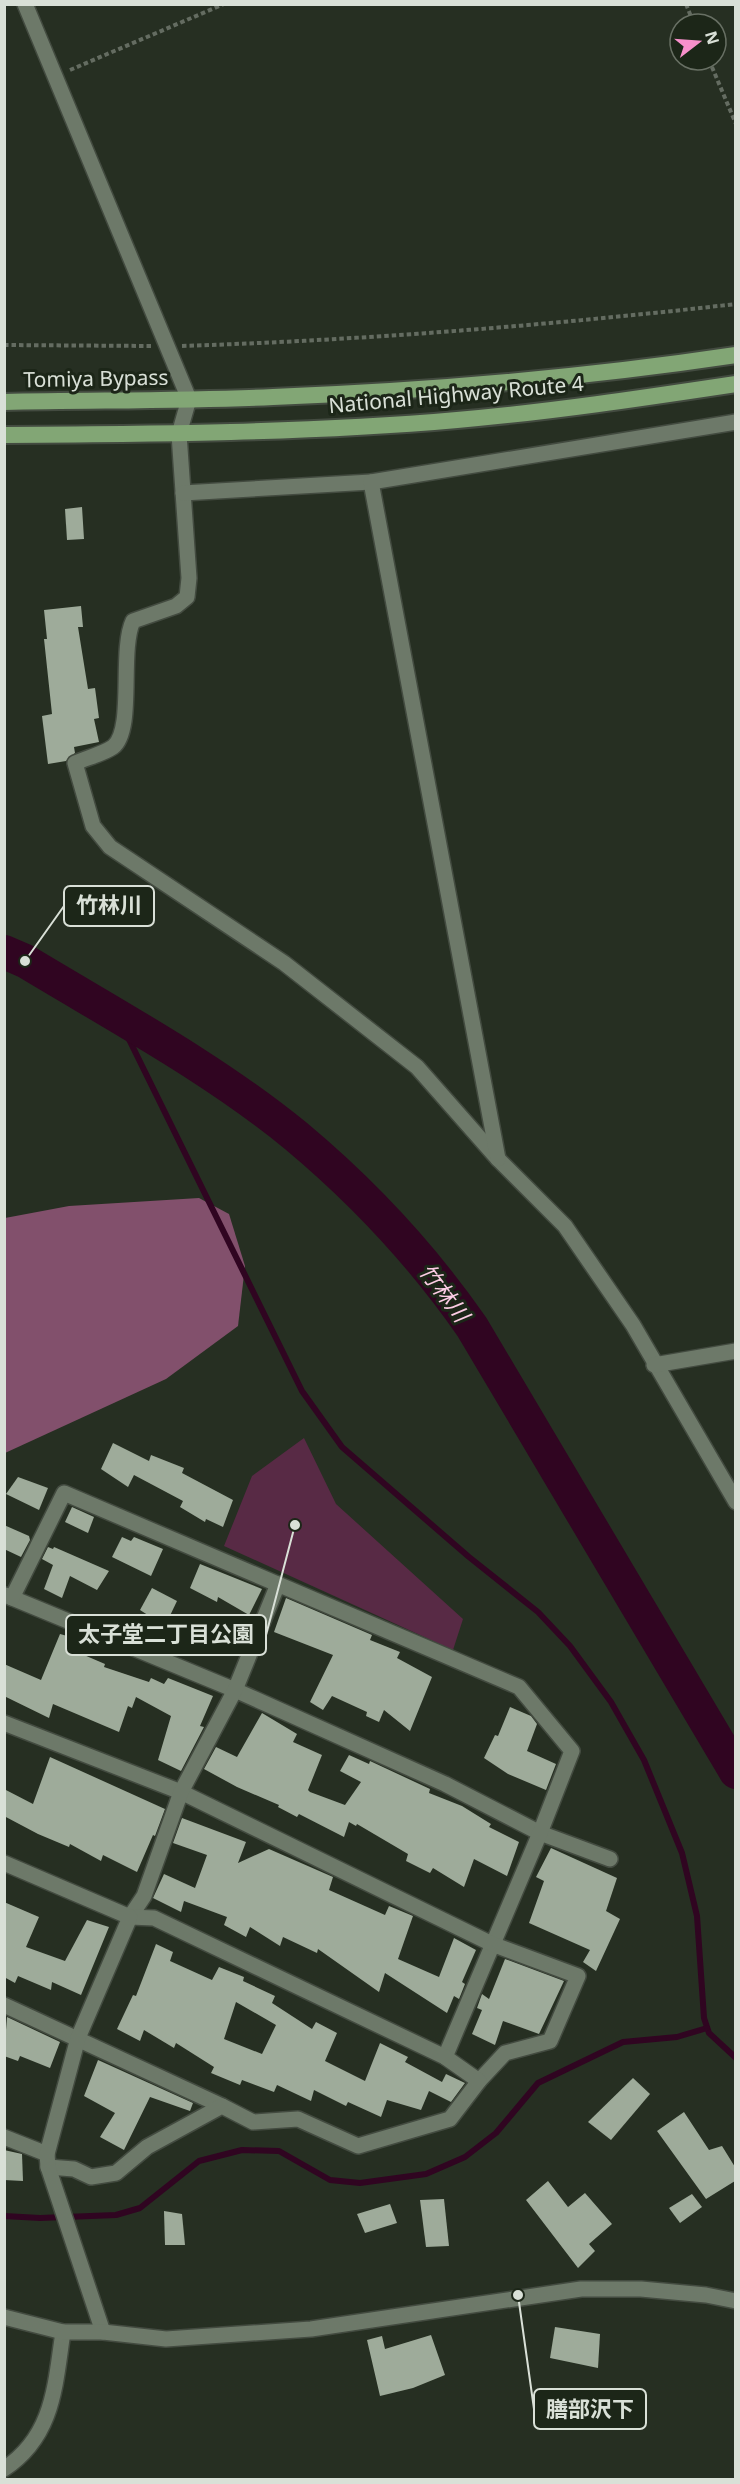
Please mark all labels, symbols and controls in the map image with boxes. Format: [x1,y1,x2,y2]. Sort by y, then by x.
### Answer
north arrow [668,12,728,72]
text: N [700,28,725,47]
street label: Tomiya Bypass [23,363,169,393]
street label: National Highway Route 4 [327,369,585,419]
callout: 竹林川 [64,886,154,926]
text: 竹林川 [76,889,142,919]
water label: 竹林川 [413,1257,478,1329]
callout: 太子堂二丁目公園 [66,1615,266,1655]
text: 太子堂二丁目公園 [78,1618,254,1648]
callout: 膳部沢下 [534,2389,646,2429]
text: 膳部沢下 [546,2393,634,2423]

